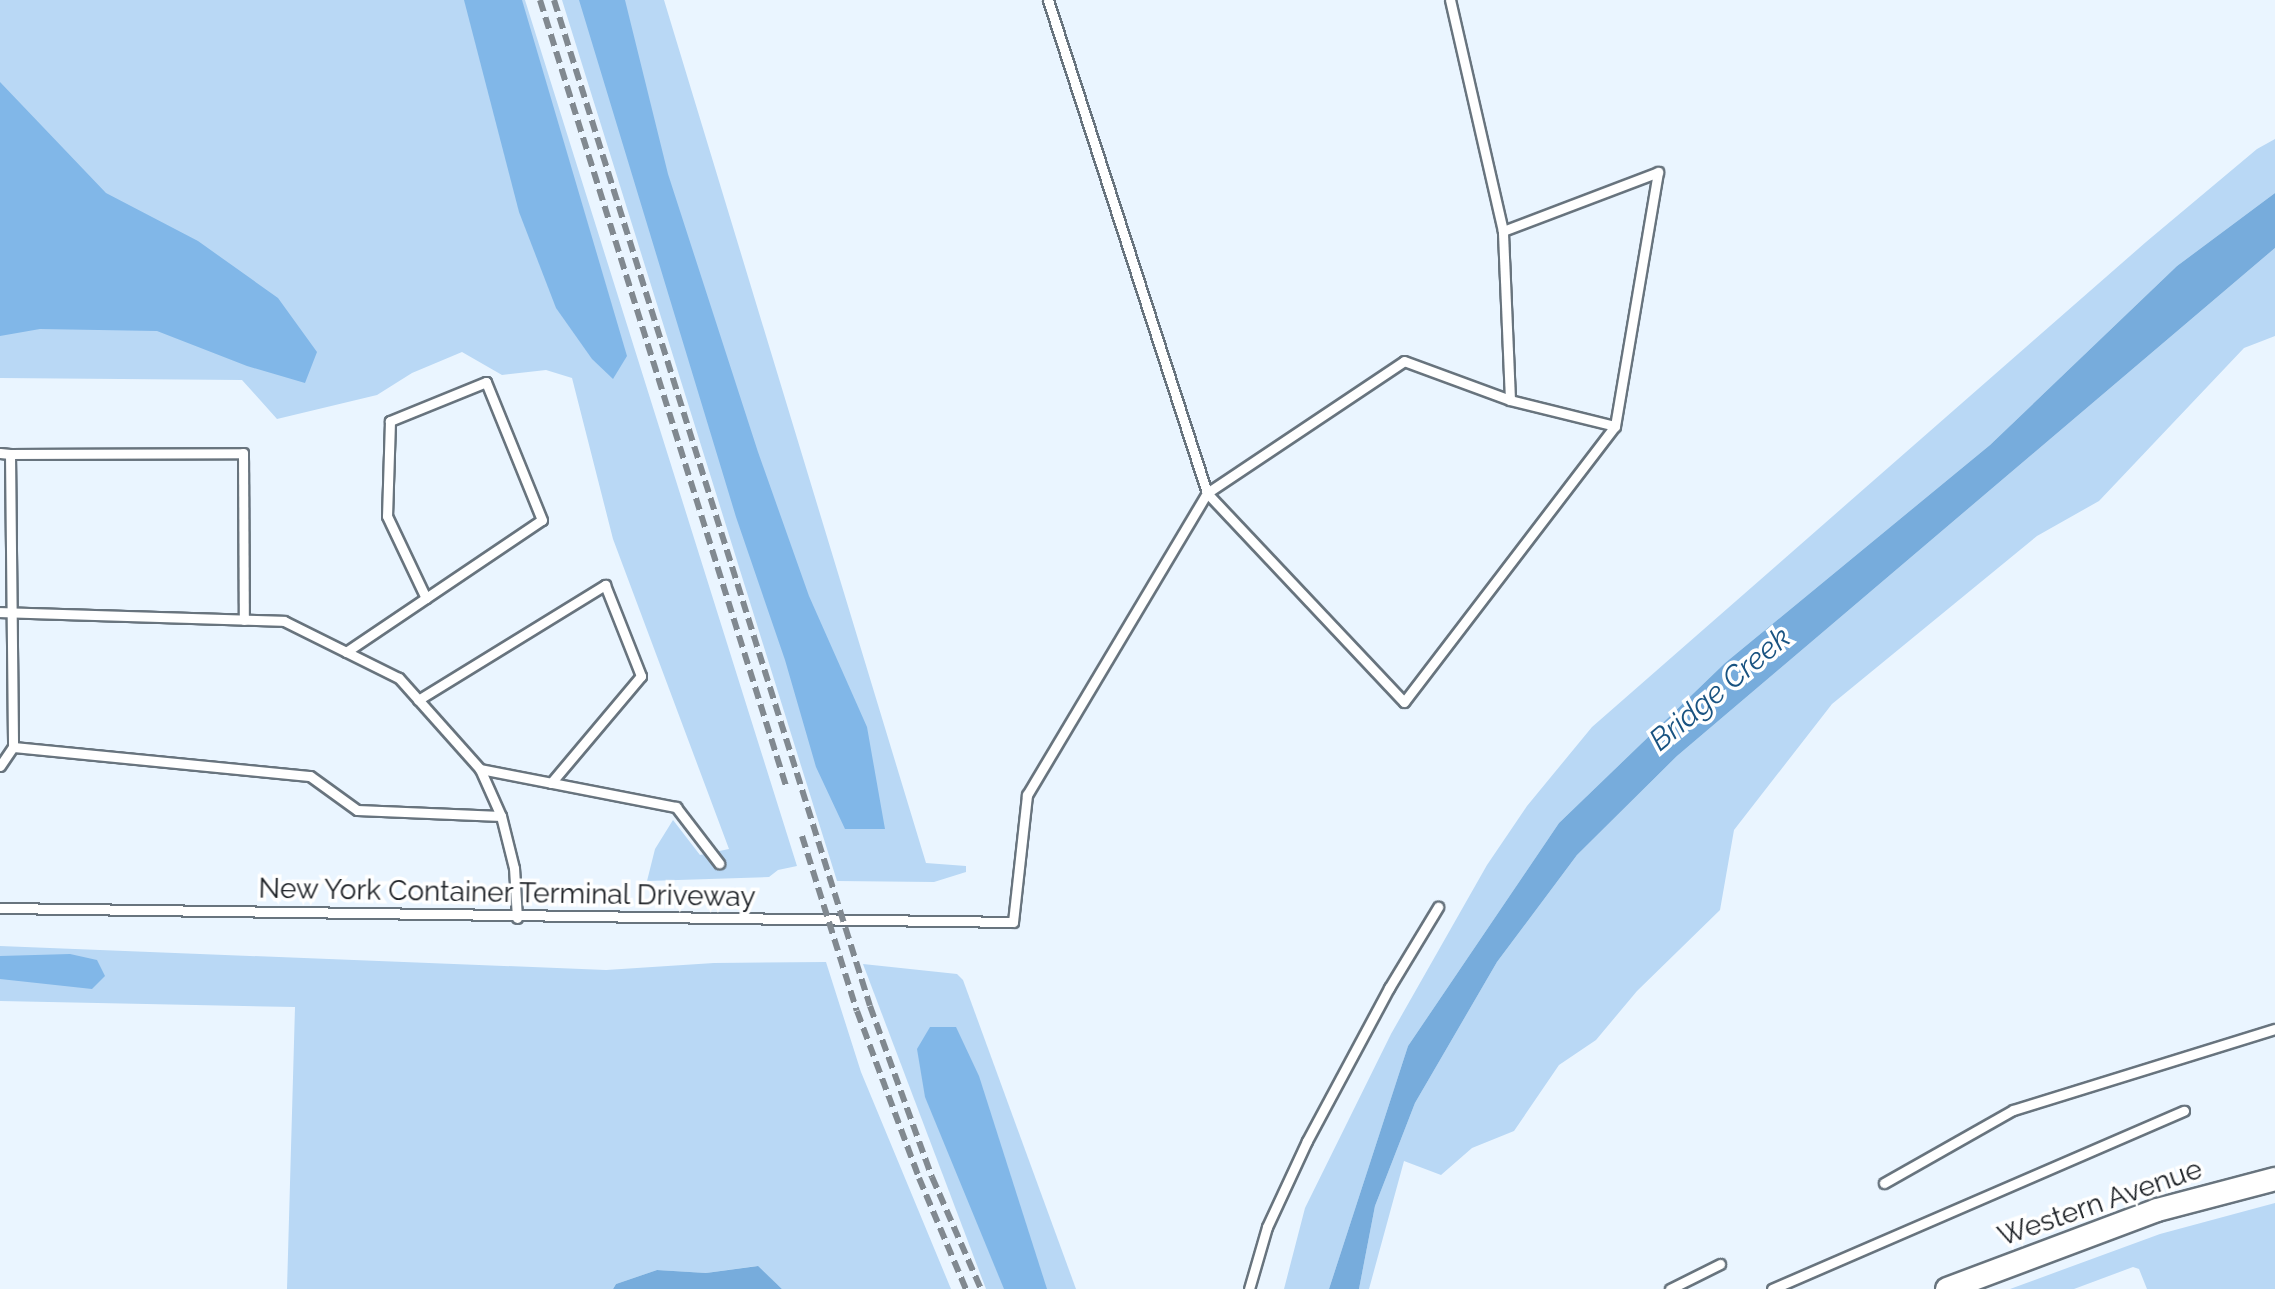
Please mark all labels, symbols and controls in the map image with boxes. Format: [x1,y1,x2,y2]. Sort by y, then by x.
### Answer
water label: Bridge Creek [1642,620,1798,758]
street label: New York Container Terminal Driveway [256,872,758,914]
street label: Western Avenue [1993,1152,2207,1254]

